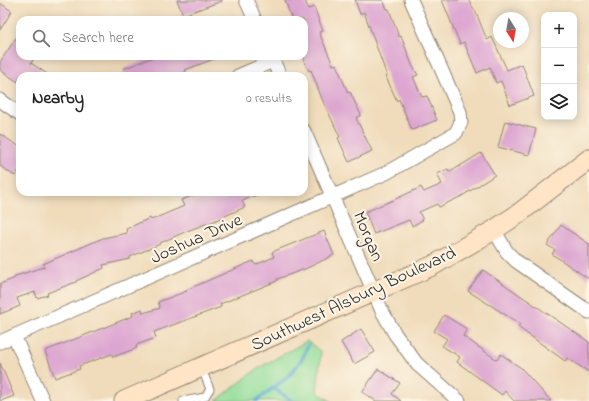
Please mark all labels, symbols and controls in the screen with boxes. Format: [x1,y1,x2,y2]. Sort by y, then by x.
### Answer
north arrow [493,12,529,48]
map controls [541,12,577,120]
button: + [541,12,577,48]
search box [16,16,308,60]
icon: search [30,27,52,49]
text: Search here [62,27,134,49]
button: − [541,48,577,84]
button: layers [541,84,577,120]
text: Nearby [32,86,84,111]
text: 0 results [246,89,292,108]
street label: Joshua Drive [147,208,248,272]
street label: Morgan [344,208,389,267]
street label: Southwest Alsbury Boulevard [247,241,461,359]

